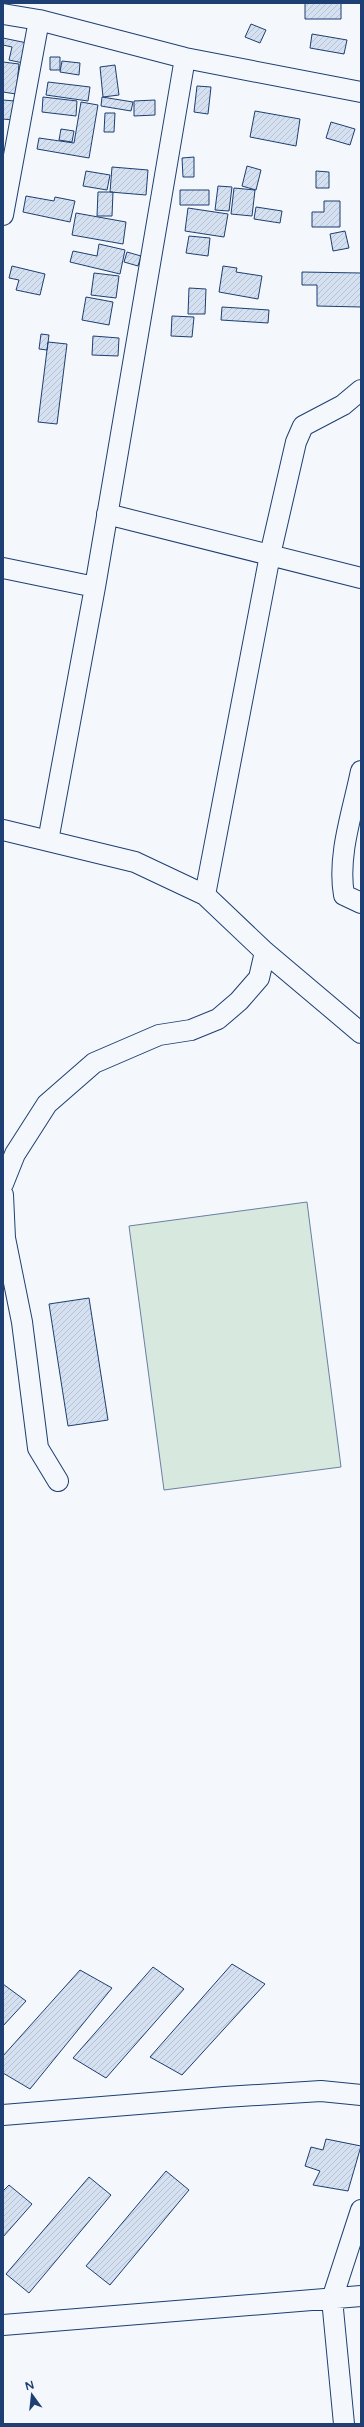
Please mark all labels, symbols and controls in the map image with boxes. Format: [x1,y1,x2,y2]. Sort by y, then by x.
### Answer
north arrow [12,2375,52,2415]
text: N [24,2378,35,2393]

